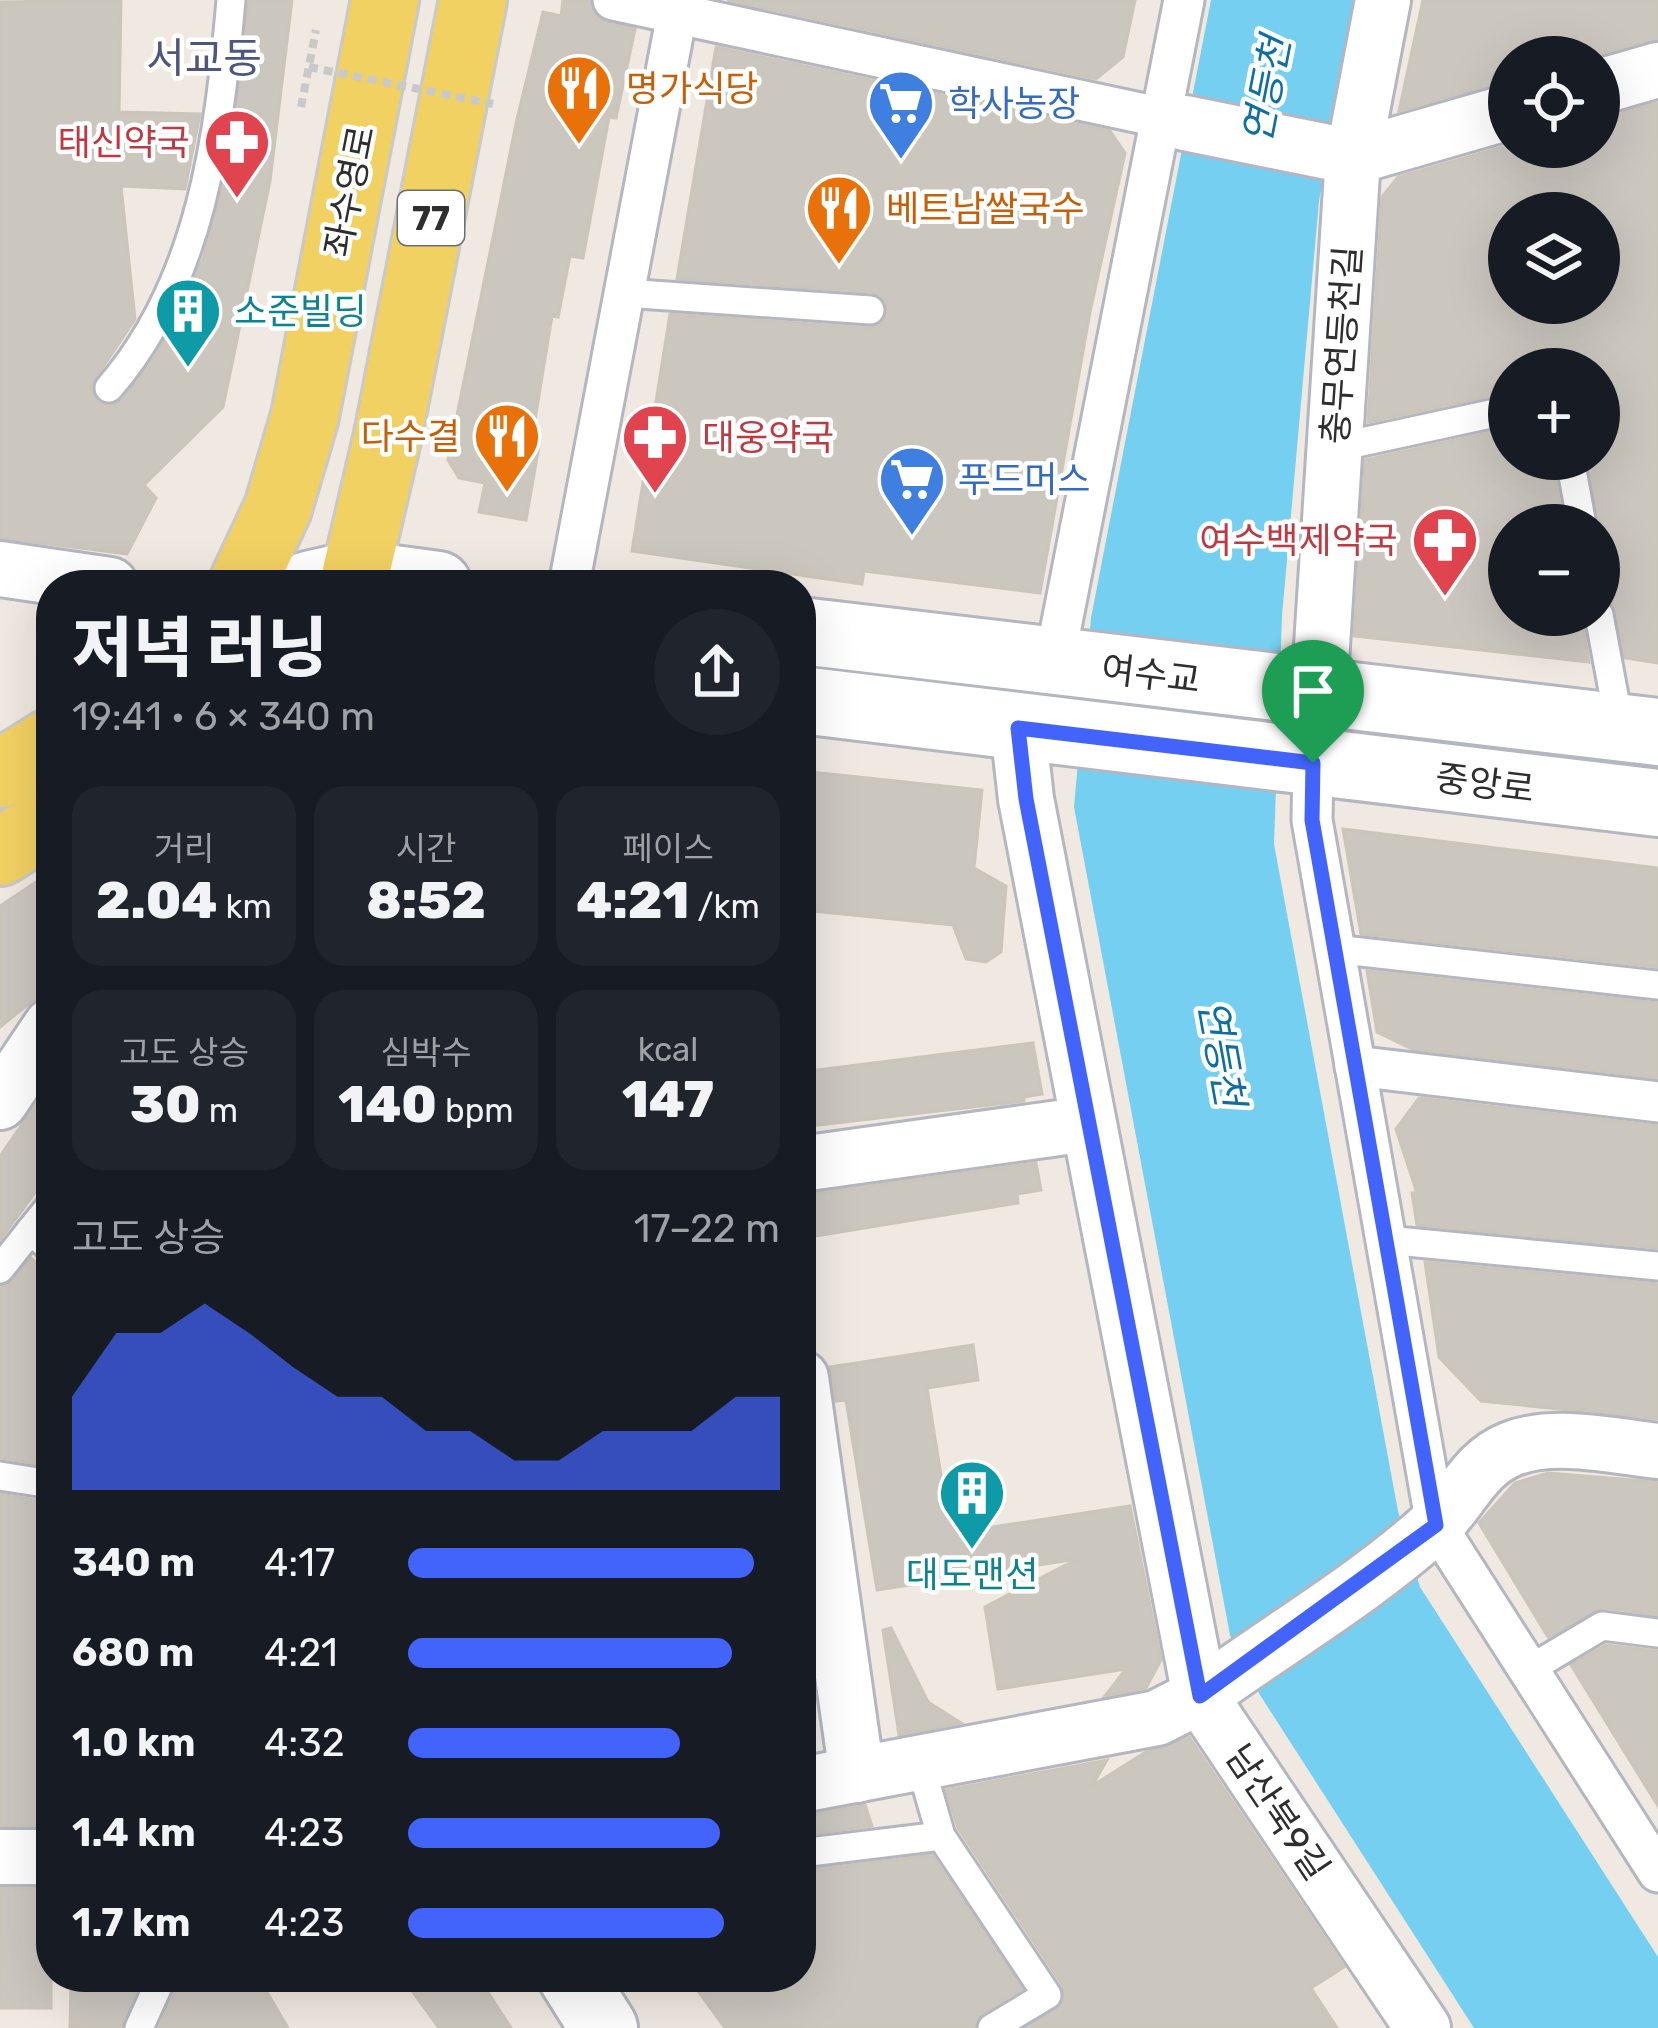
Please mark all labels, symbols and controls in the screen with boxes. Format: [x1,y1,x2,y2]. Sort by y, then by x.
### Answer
water label: 연등천 [1234,29,1301,147]
district label: 서교동 [146,34,262,84]
map controls [1488,36,1620,636]
button: locate [1488,36,1620,168]
restaurant icon: 명가식당 [544,53,614,147]
place label: 명가식당 [626,67,758,110]
supermarket icon: 학사농장 [866,68,936,162]
place label: 학사농장 [948,82,1080,125]
pharmacy icon: 태신약국 [202,107,272,201]
place label: 태신약국 [58,121,190,164]
street label: 좌수영로 [316,122,383,260]
restaurant icon: 베트남쌀국수 [804,173,874,267]
place label: 베트남쌀국수 [886,187,1085,230]
road number: 77 [398,191,464,245]
button: layers [1488,192,1620,324]
street label: 충무연등천길 [1313,244,1370,446]
building icon: 소준빌딩 [153,276,223,370]
place label: 소준빌딩 [234,290,366,333]
button: + [1488,348,1620,480]
restaurant icon: 다수결 [472,401,542,495]
pharmacy icon: 대웅약국 [620,402,690,496]
place label: 다수결 [361,415,460,458]
place label: 대웅약국 [702,416,834,459]
supermarket icon: 푸드머스 [877,444,947,538]
place label: 푸드머스 [958,458,1090,501]
button: − [1488,504,1620,636]
pharmacy icon: 여수백제약국 [1410,505,1480,599]
place label: 여수백제약국 [1199,519,1398,562]
text: 저녁 러닝 [72,609,328,688]
button: share [654,609,780,735]
pin [1262,640,1364,763]
street label: 여수교 [1099,647,1203,702]
icon: arrive [1280,658,1346,724]
text: 19:41 · 6 × 340 m [72,694,375,740]
street label: 중앙로 [1433,756,1537,811]
text: 거리 [154,829,214,868]
text: 시간 [396,829,456,868]
text: 페이스 [622,829,714,868]
text: 2.04 [96,870,217,931]
text: 8:52 [366,870,486,931]
text: 4:21 [576,870,689,931]
text: km [217,887,272,926]
text: /km [689,887,760,926]
water label: 연등천 [1189,996,1254,1114]
text: kcal [638,1030,698,1069]
text: 고도 상승 [119,1033,249,1072]
text: 심박수 [380,1033,472,1072]
text: 147 [622,1069,714,1130]
text: 30 [130,1074,201,1135]
text: 140 [338,1074,437,1135]
text: m [201,1091,238,1130]
text: bpm [437,1091,514,1130]
text: 17–22 m [634,1206,780,1252]
text: 고도 상승 [72,1215,225,1261]
building icon: 대도맨션 [937,1458,1007,1552]
text: 340 m [72,1540,195,1586]
text: 4:17 [264,1540,335,1586]
place label: 대도맨션 [906,1553,1038,1596]
text: 680 m [72,1630,194,1676]
text: 4:21 [264,1630,338,1676]
text: 1.0 km [72,1720,196,1766]
text: 4:32 [264,1720,345,1766]
street label: 남산북9길 [1217,1736,1338,1888]
text: 1.4 km [72,1810,196,1856]
text: 4:23 [264,1810,345,1856]
text: 1.7 km [72,1900,190,1946]
text: 4:23 [264,1900,345,1946]

